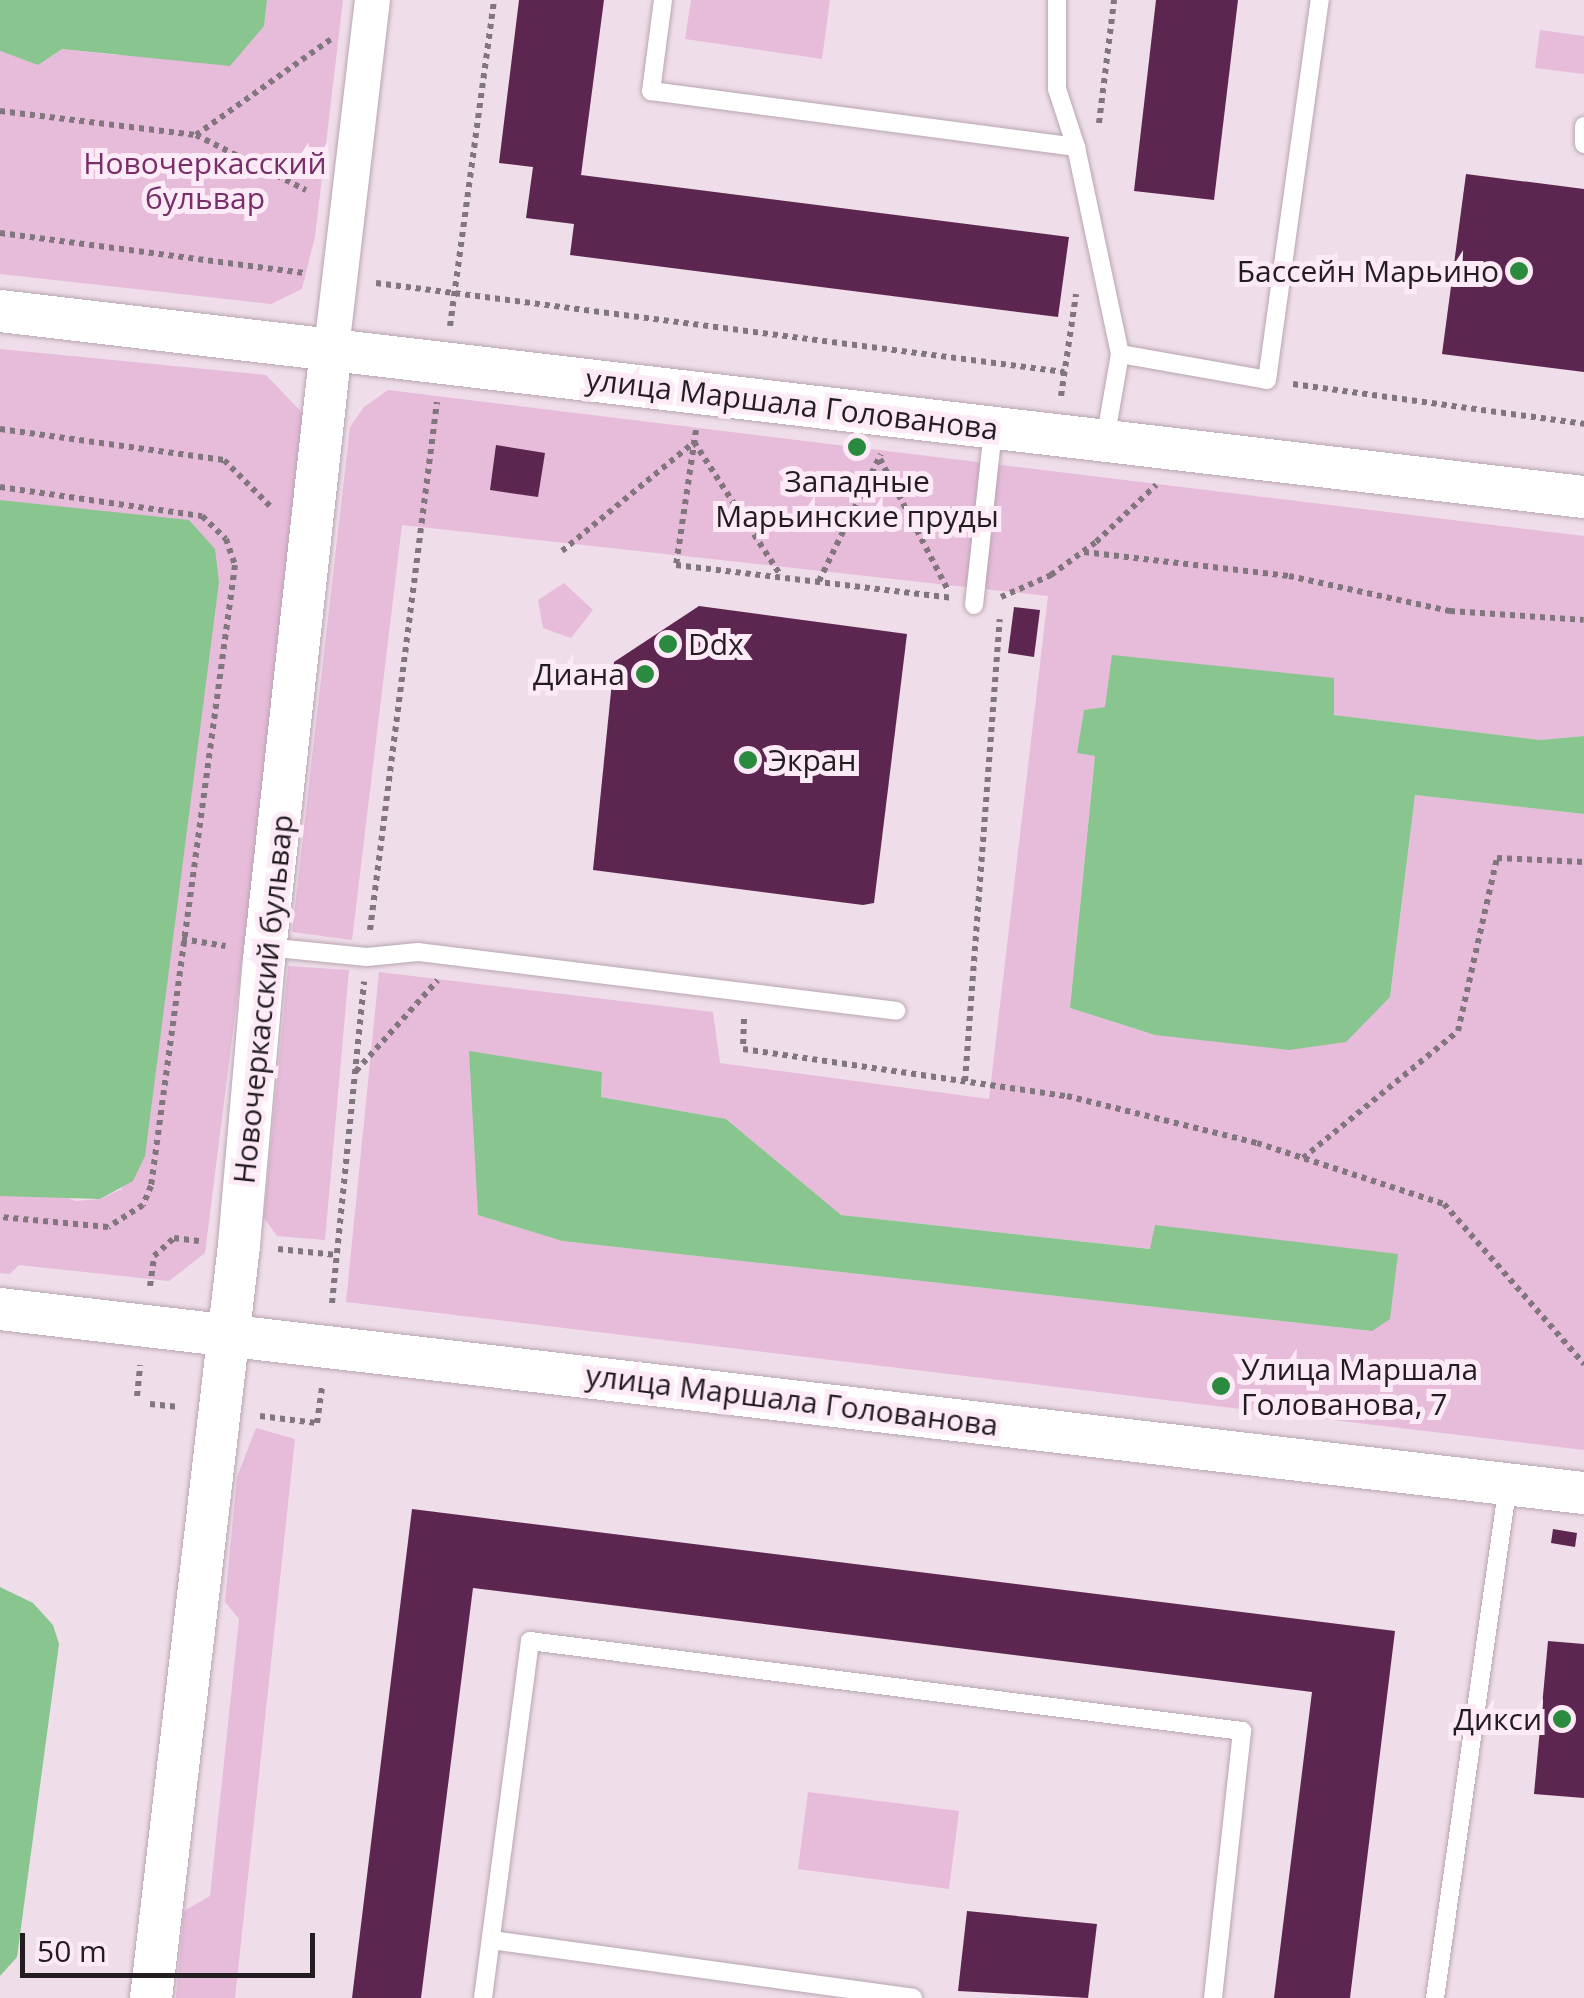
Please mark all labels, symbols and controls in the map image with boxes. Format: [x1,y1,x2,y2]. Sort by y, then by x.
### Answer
park label: Новочеркасский бульвар [83,145,327,216]
place label: Бассейн Марьино [1237,253,1499,289]
marker: Бассейн Марьино [1508,260,1530,282]
street label: улица Маршала Голованова [584,361,1000,447]
marker: Западные Марьинские пруды [846,436,868,458]
place label: Западные Марьинские пруды [715,463,999,534]
place label: Ddx [688,626,744,662]
marker: Ddx [657,633,679,655]
place label: Диана [533,656,625,692]
marker: Диана [634,663,656,685]
place label: Экран [768,742,856,778]
marker: Экран [737,749,759,771]
street label: Новочеркасский бульвар [226,813,300,1185]
place label: Улица Маршала Голованова, 7 [1241,1351,1478,1422]
street label: улица Маршала Голованова [584,1357,1000,1443]
marker: Улица Маршала Голованова, 7 [1210,1375,1232,1397]
place label: Дикси [1453,1701,1542,1737]
marker: Дикси [1551,1708,1573,1730]
scale bar [25,1913,320,1975]
text: 50 m [37,1930,107,1971]

